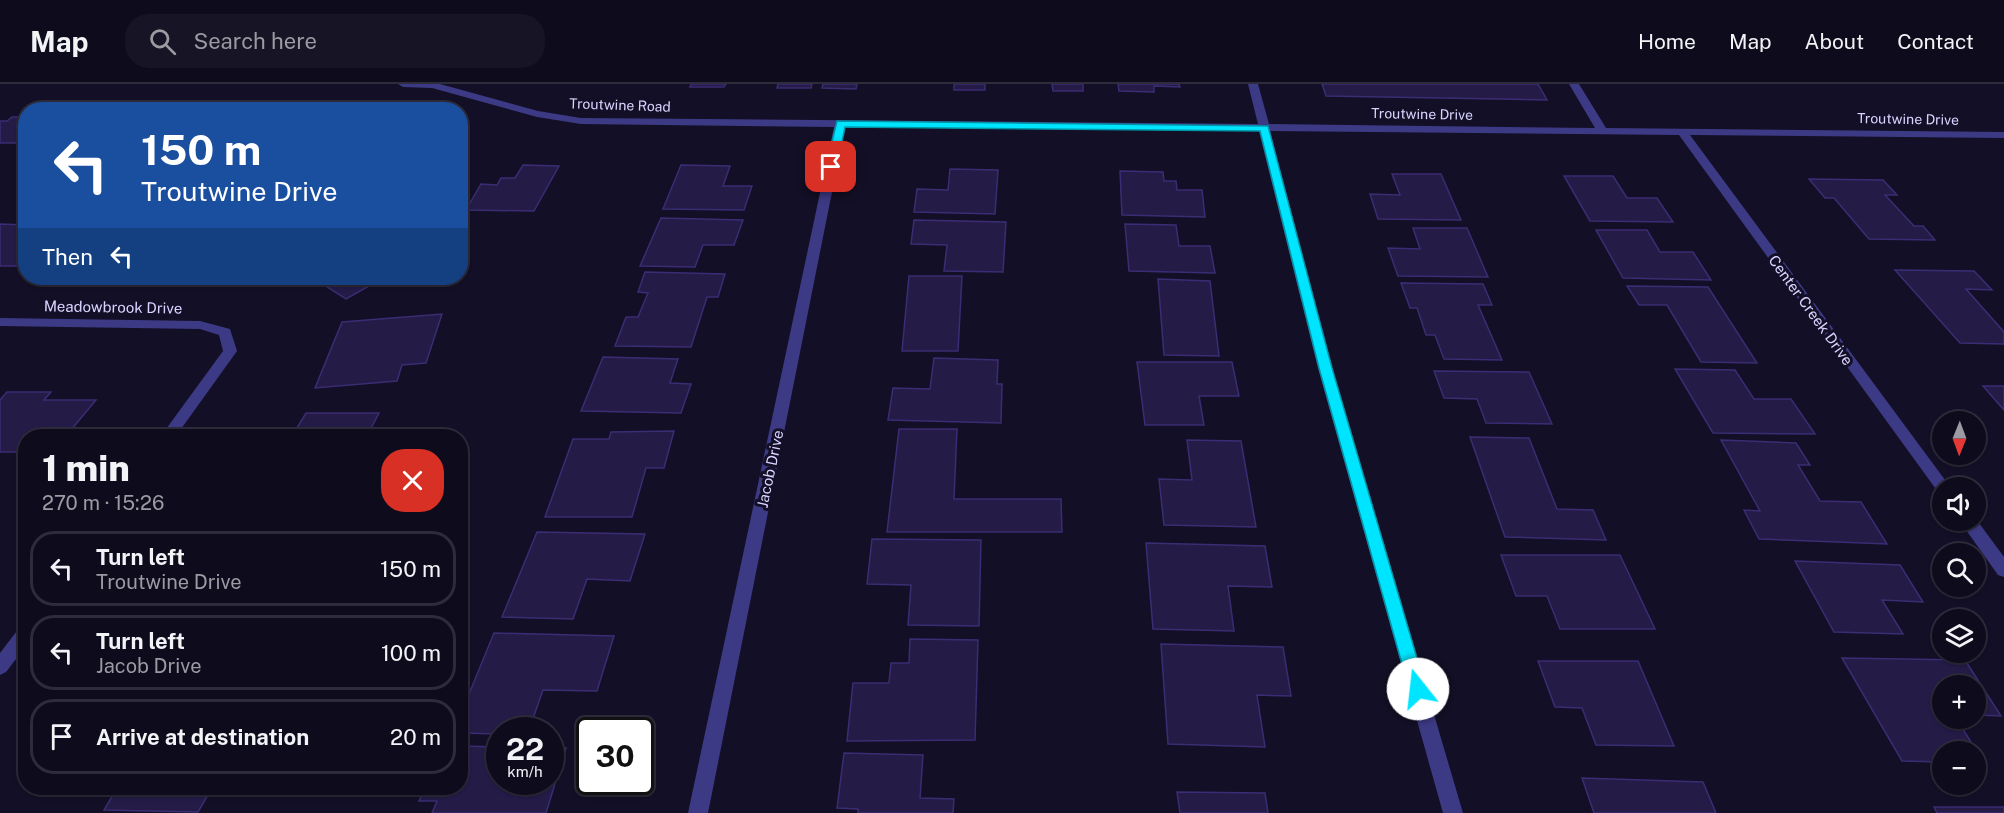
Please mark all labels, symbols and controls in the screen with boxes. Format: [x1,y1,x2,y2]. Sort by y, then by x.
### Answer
search box [125,14,545,68]
text: Map [30,25,89,58]
icon: search [146,25,179,58]
text: Search here [194,28,317,54]
text: Home [1638,29,1696,54]
text: Map [1729,29,1772,54]
text: About [1805,29,1864,54]
text: Contact [1897,29,1974,54]
street label: Troutwine Road [569,95,671,115]
street label: Troutwine Drive [1371,105,1473,123]
street label: Troutwine Drive [1857,110,1959,128]
text: 150 m [141,125,261,174]
icon: left [42,126,120,204]
pin [805,141,856,192]
icon: arrive [814,150,847,183]
text: Troutwine Drive [141,175,338,207]
icon: left [105,240,138,273]
text: Then [42,244,93,270]
street label: Center Creek Drive [1765,252,1857,368]
street label: Meadowbrook Drive [44,297,182,317]
north arrow [1932,411,1986,465]
map controls [1932,411,1986,795]
street label: Jacob Drive [753,429,787,509]
text: 1 min [42,447,130,489]
button: close [381,449,444,512]
button: sound [1932,477,1986,531]
text: 270 m · 15:26 [42,491,164,515]
button: search [1932,543,1986,597]
text: Turn left [96,544,185,570]
icon: left [45,552,78,585]
text: 150 m [380,556,441,582]
text: Troutwine Drive [96,570,242,594]
button: layers [1932,609,1986,663]
text: Turn left [96,628,185,654]
icon: left [45,636,78,669]
text: 100 m [381,640,441,666]
text: Jacob Drive [96,654,201,678]
position arrow [1386,657,1450,721]
button: + [1932,675,1986,729]
speed limit sign: 30 [576,717,654,795]
icon: arrive [45,720,78,753]
text: Arrive at destination [96,724,309,750]
text: 20 m [390,724,441,750]
text: 22 [506,731,544,767]
button: − [1932,741,1986,795]
text: km/h [507,763,543,780]

